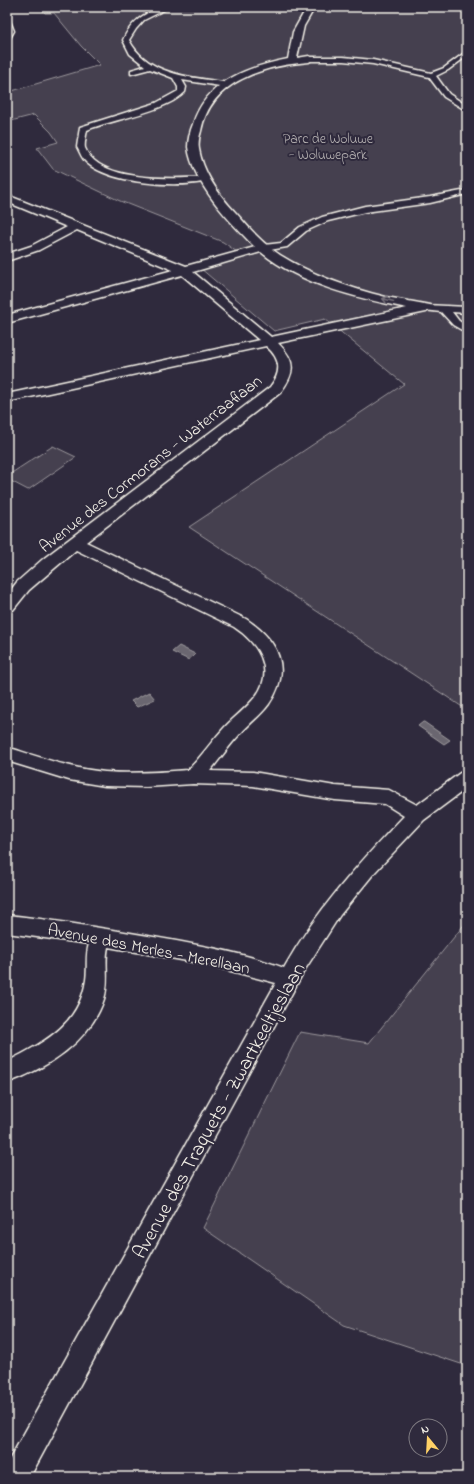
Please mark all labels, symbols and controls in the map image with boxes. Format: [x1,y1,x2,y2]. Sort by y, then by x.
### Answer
park label: Parc de Woluwe - Woluwepark [283,129,374,166]
one-way arrow [382,296,395,303]
street label: Avenue des Cormorans - Waterraaflaan [34,369,268,559]
street label: Avenue des Merles - Merellaan [45,918,252,981]
street label: Avenue des Traquets - Zwartkeeltjeslaan [126,958,314,1265]
north arrow [408,1418,448,1458]
text: N [419,1421,431,1438]

